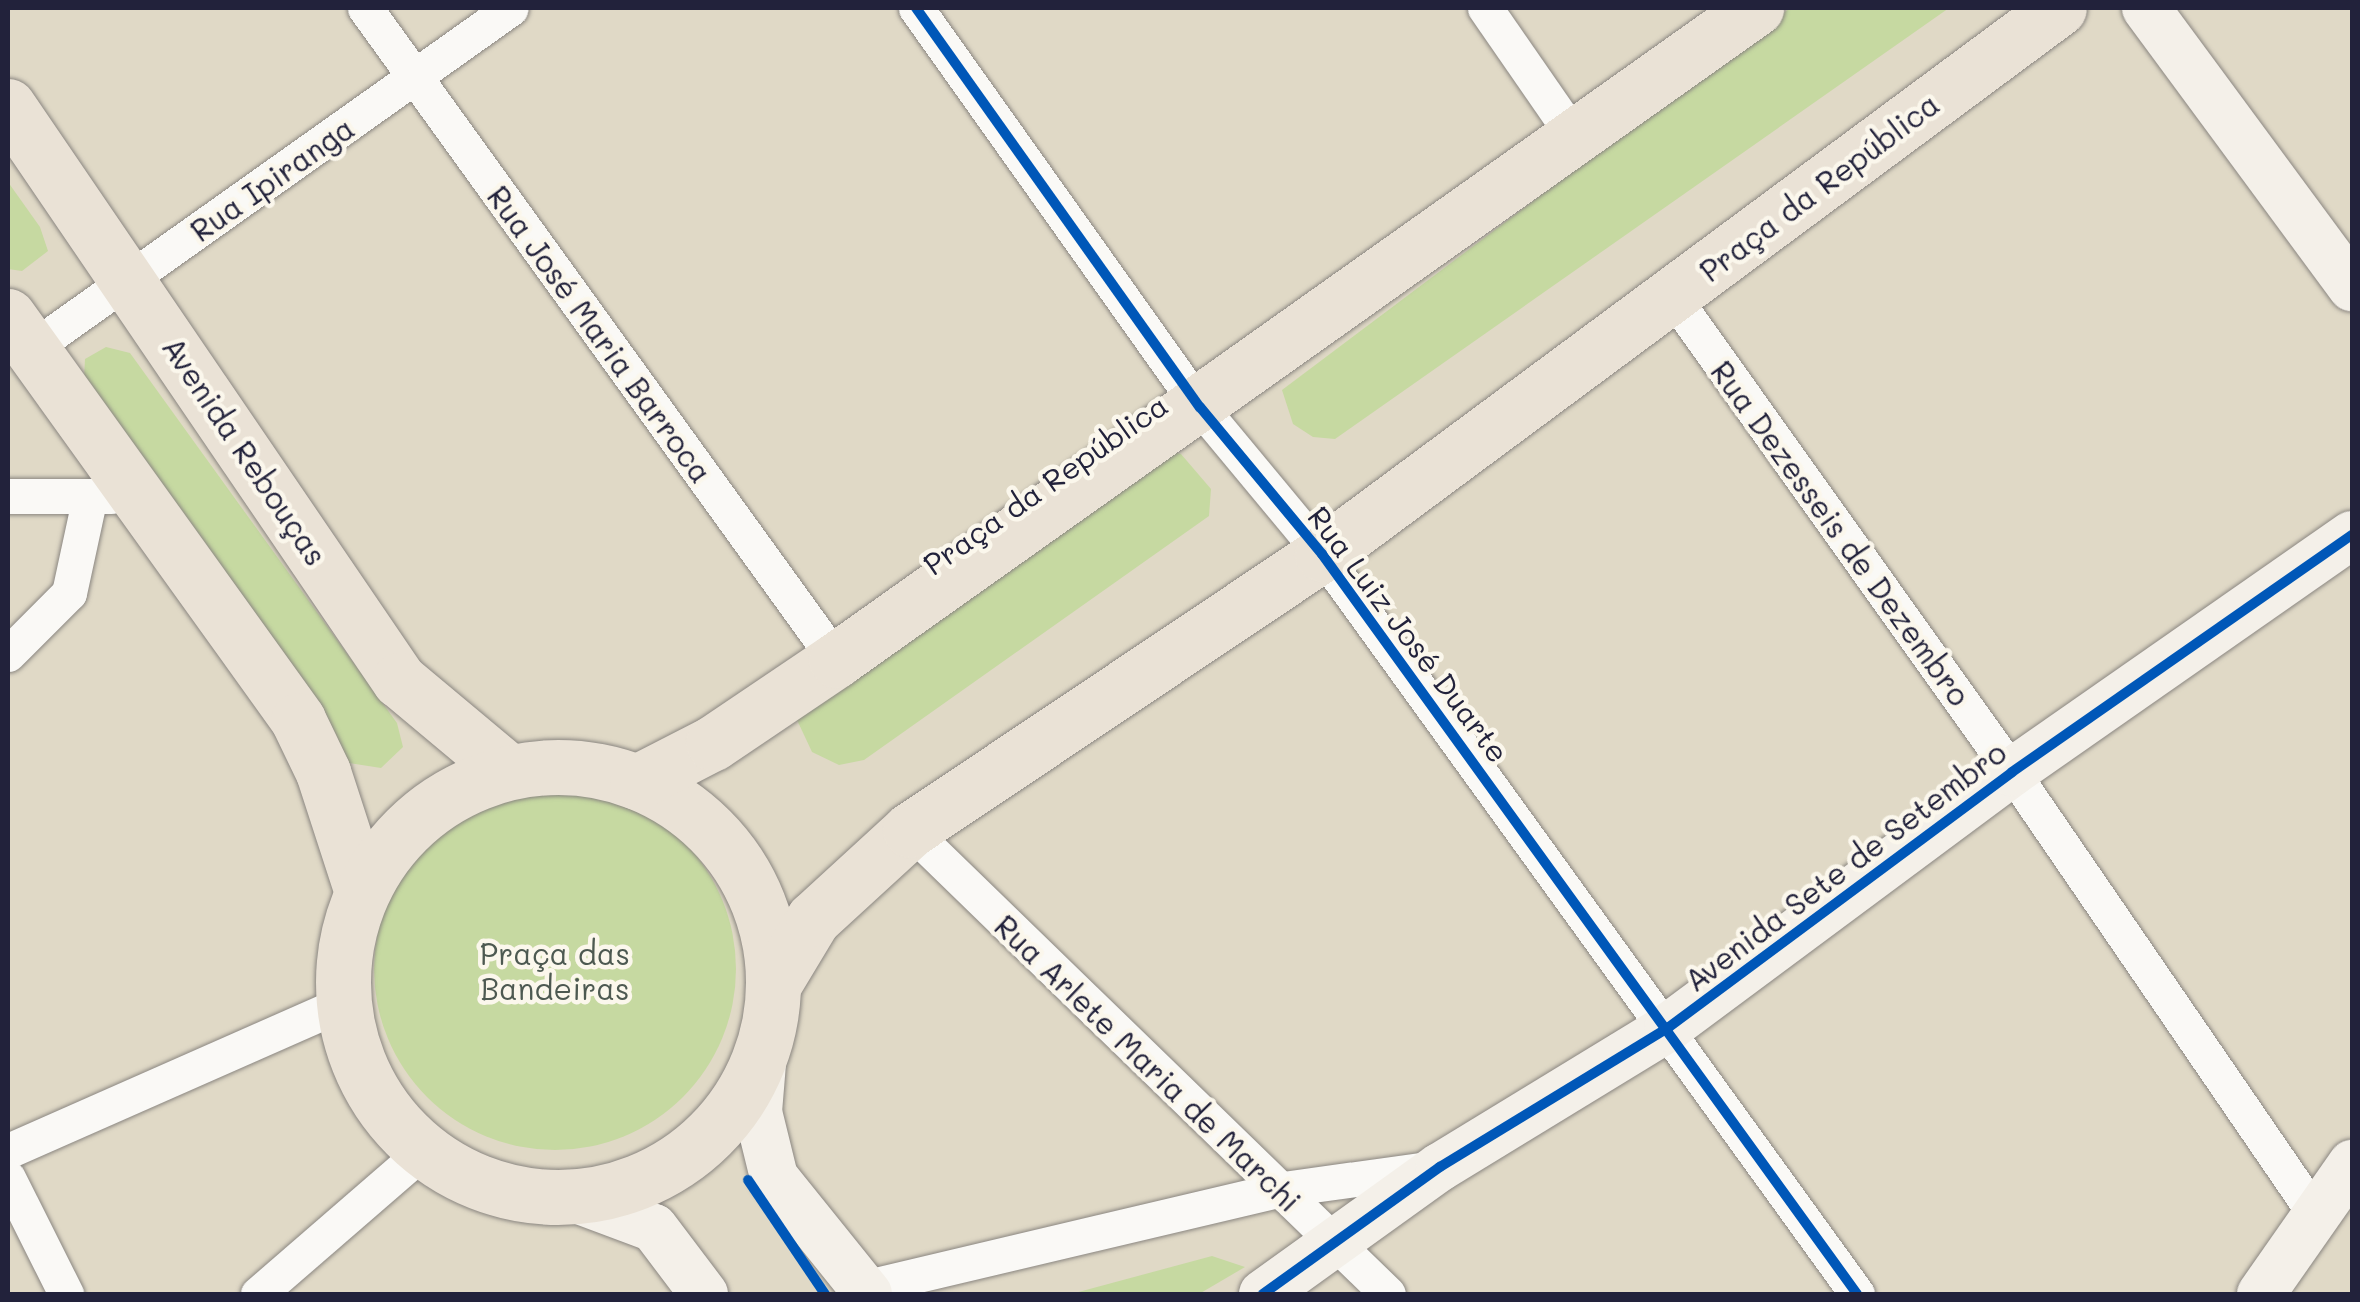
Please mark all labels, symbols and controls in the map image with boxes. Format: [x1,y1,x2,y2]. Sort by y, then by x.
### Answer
street label: Praça da República [1692,85,1946,289]
street label: Rua Ipiranga [183,109,361,249]
street label: Rua José Maria Barroca [480,179,720,489]
street label: Avenida Rebouças [155,330,335,572]
street label: Rua Dezesseis de Dezembro [1704,354,1978,712]
street label: Praça da República [916,386,1174,582]
street label: Rua Luiz José Duarte [1301,499,1517,769]
street label: Avenida Sete de Setembro [1677,734,2013,998]
street label: Rua Arlete Maria de Marchi [988,907,1308,1219]
park label: Praça das Bandeiras [480,935,630,1006]

